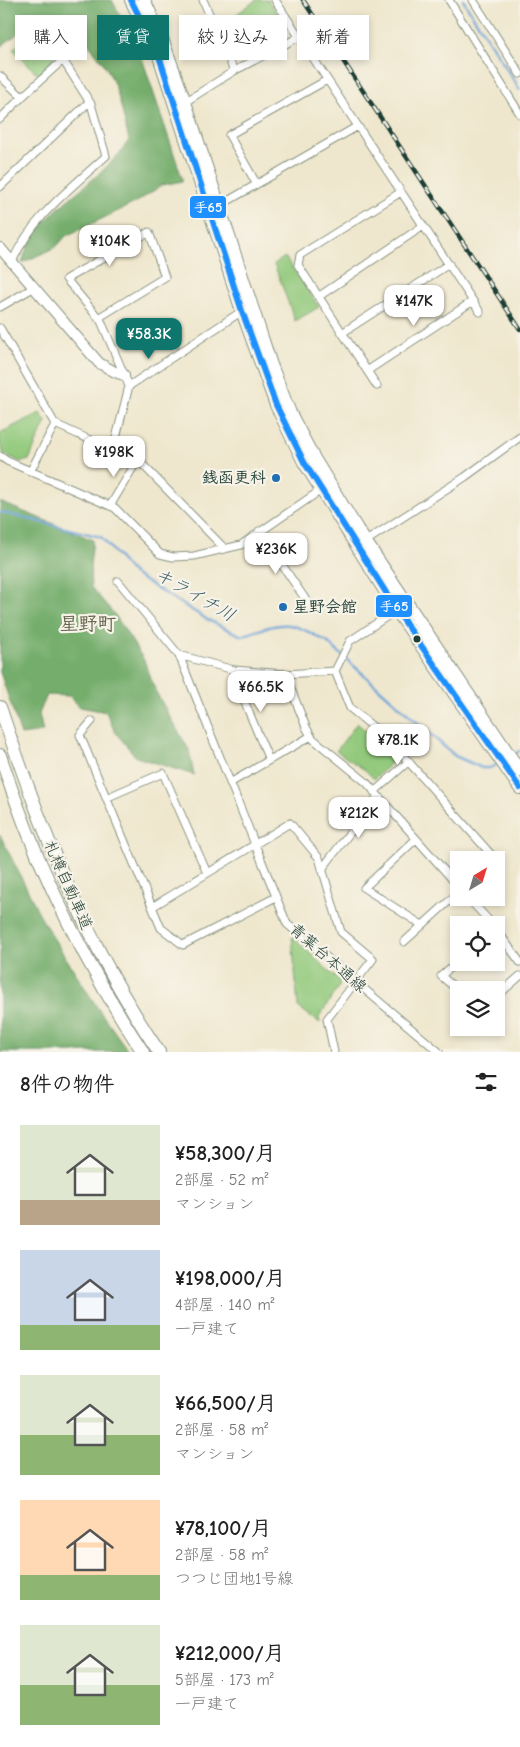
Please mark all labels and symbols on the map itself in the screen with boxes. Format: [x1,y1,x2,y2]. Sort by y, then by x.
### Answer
line badge: 手65 [189,195,227,219]
text: 手65 [194,199,222,216]
pin: ¥104K [75,224,145,267]
pin: ¥147K [379,284,449,327]
pin: ¥58.3K [108,318,190,360]
pin: ¥198K [79,436,149,478]
place label: 銭函更科 [202,469,266,487]
marker: 銭函更科 [270,472,282,484]
pin: ¥236K [241,532,311,575]
water label: キライチ川 [151,564,239,626]
line badge: 手65 [375,594,413,618]
place label: 星野会館 [293,598,357,616]
text: 手65 [380,598,408,615]
marker: 星野会館 [277,601,289,613]
district label: 星野町 [59,613,117,635]
unlabelled marker [412,634,422,644]
pin: ¥66.5K [220,670,302,713]
pin: ¥78.1K [357,724,439,766]
pin: ¥212K [324,796,394,839]
street label: 札樽自動車道 [40,837,96,933]
north arrow [450,851,505,906]
street label: 青葉台本通線 [286,920,370,996]

